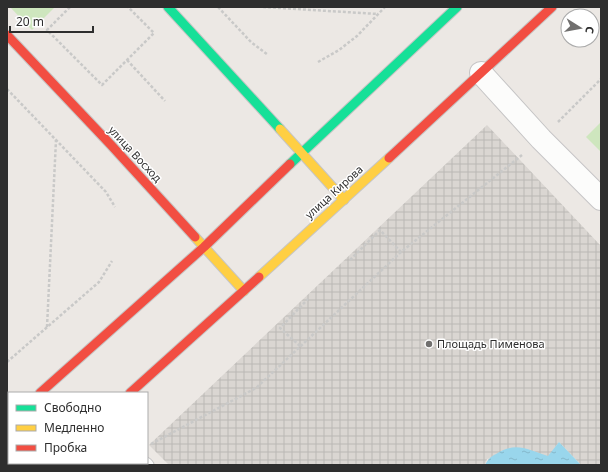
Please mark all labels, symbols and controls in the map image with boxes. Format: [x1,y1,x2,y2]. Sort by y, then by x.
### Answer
scale bar [10,8,93,34]
north arrow [560,8,600,48]
text: 20 m [16,13,44,30]
text: С [582,25,598,35]
street label: улица Восход [105,122,166,185]
street label: улица Кирова [301,162,366,222]
place label: Площадь Пименова [437,336,545,351]
marker: Площадь Пименова [424,339,434,349]
legend [8,392,148,464]
text: Свободно [44,399,102,416]
text: Медленно [44,419,104,436]
text: Пробка [44,439,87,456]

